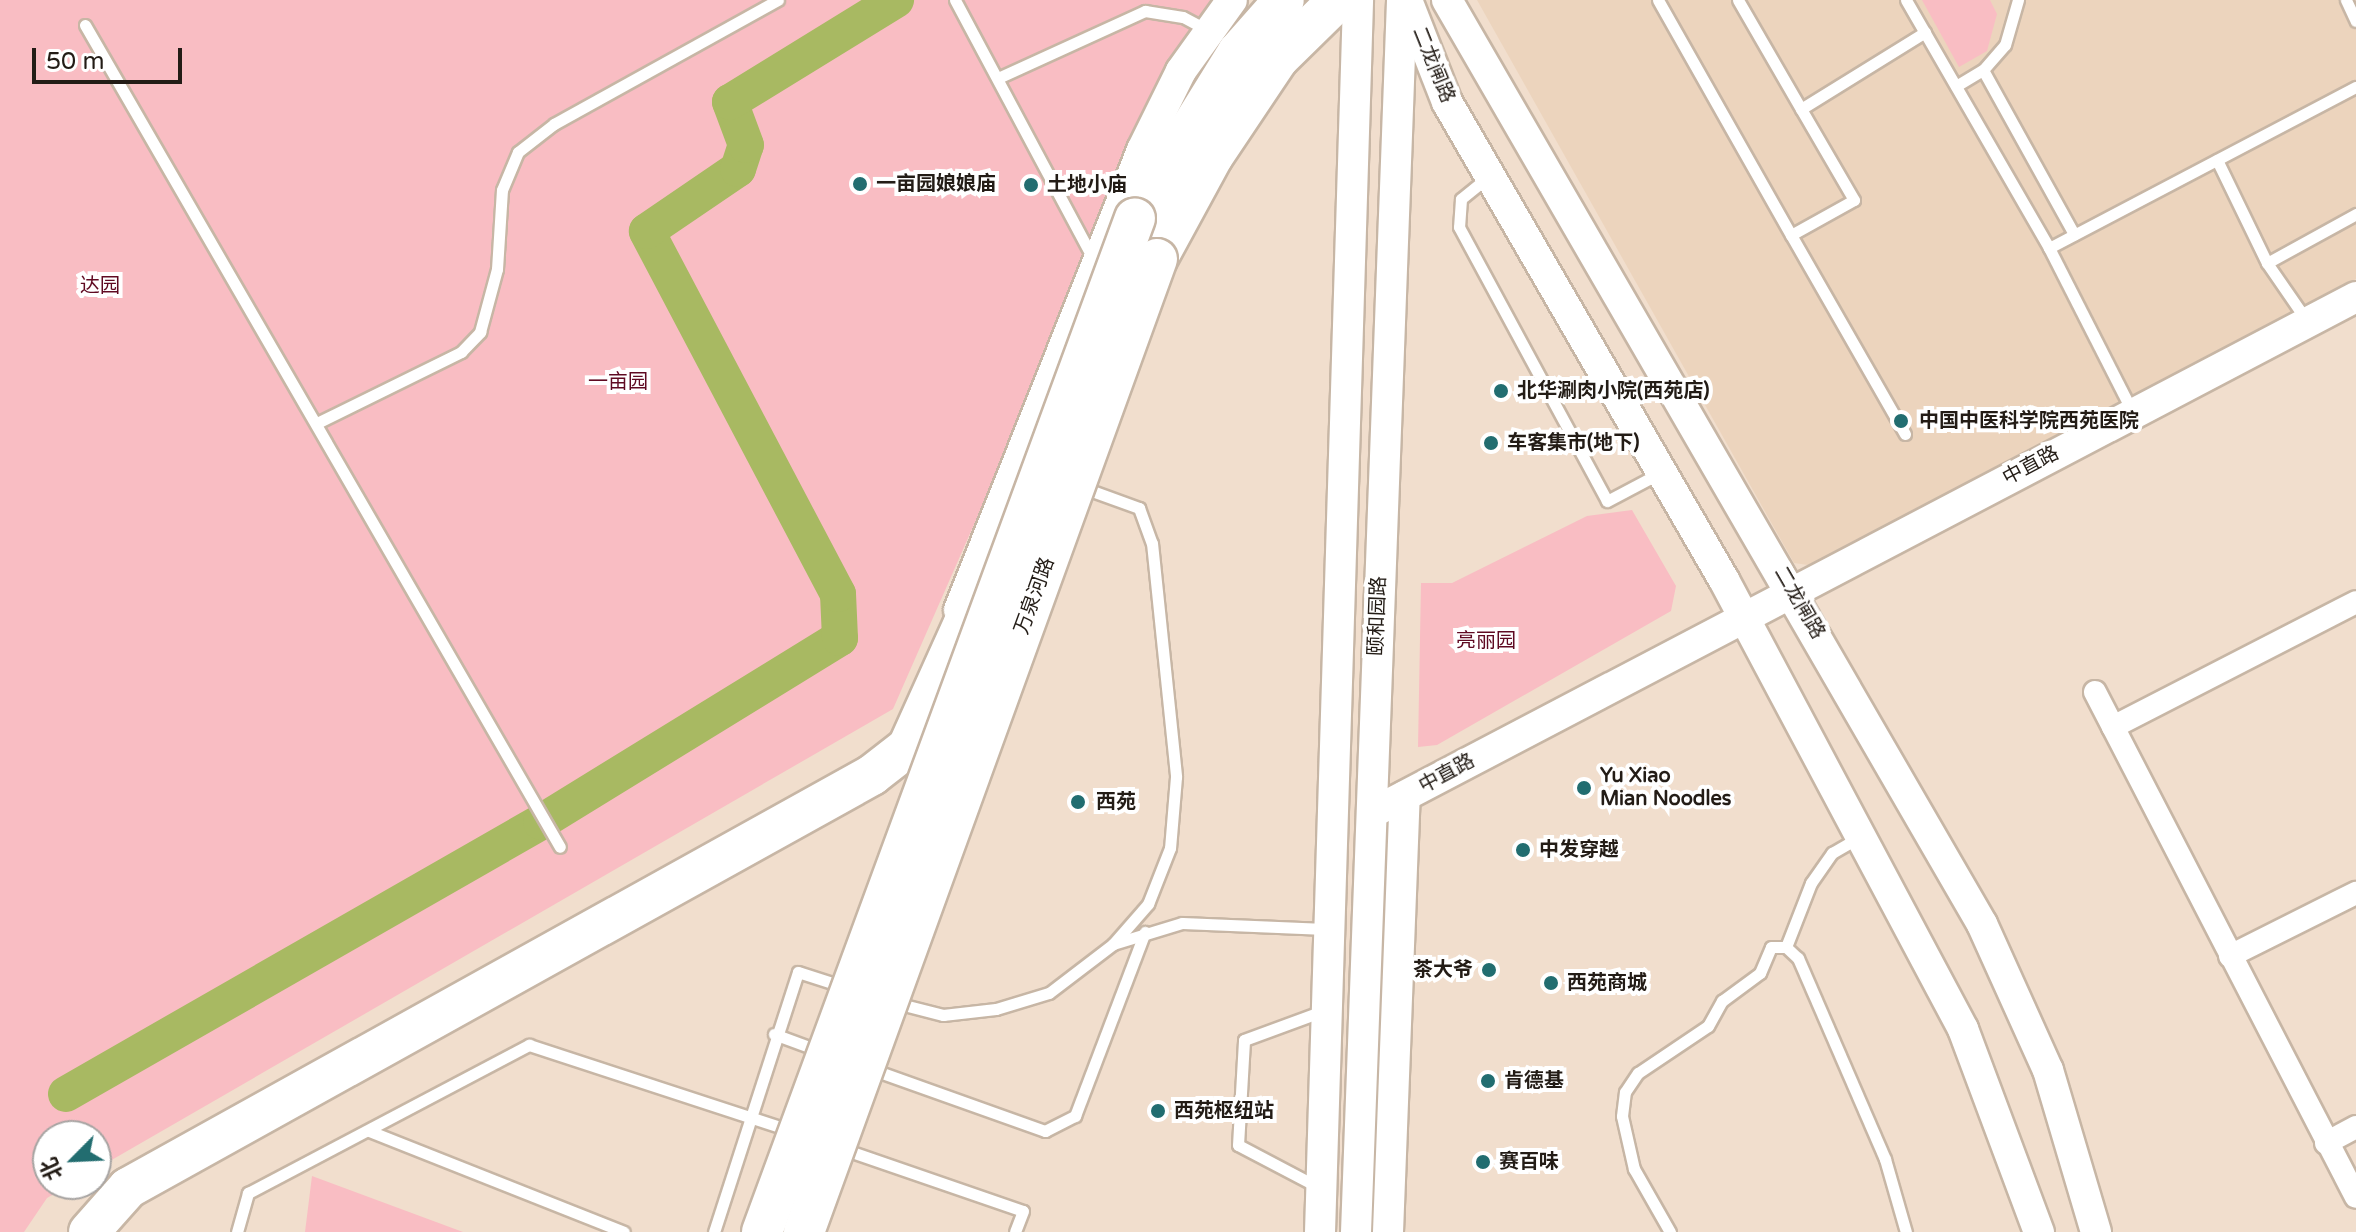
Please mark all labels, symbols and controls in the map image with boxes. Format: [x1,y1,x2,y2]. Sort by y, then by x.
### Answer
street label: 二龙闸路 [1407,23,1459,107]
scale bar [36,32,186,82]
text: 50 m [46,47,104,76]
place label: 一亩园娘娘庙 [876,172,996,196]
place label: 土地小庙 [1047,173,1127,197]
marker: 一亩园娘娘庙 [851,175,869,193]
marker: 土地小庙 [1022,176,1040,194]
park label: 达园 [80,274,120,298]
park label: 一亩园 [588,370,648,394]
place label: 北华涮肉小院(西苑店) [1517,379,1709,403]
marker: 北华涮肉小院(西苑店) [1492,382,1510,400]
place label: 中国中医科学院西苑医院 [1919,409,2139,433]
marker: 中国中医科学院西苑医院 [1890,410,1912,432]
place label: 车客集市(地下) [1507,431,1639,455]
marker: 车客集市(地下) [1482,434,1500,452]
street label: 中直路 [1999,441,2063,491]
street label: 万泉河路 [1010,554,1060,638]
street label: 二龙闸路 [1769,562,1829,644]
street label: 颐和园路 [1365,576,1391,656]
park label: 亮丽园 [1456,629,1516,653]
street label: 中直路 [1415,749,1479,799]
place label: Yu Xiao Mian Noodles [1600,764,1731,811]
marker: Yu Xiao Mian Noodles [1575,779,1593,797]
place label: 西苑 [1096,790,1136,814]
marker: 西苑 [1067,791,1089,813]
place label: 中发穿越 [1539,838,1619,862]
marker: 中发穿越 [1514,841,1532,859]
place label: 茶大爷 [1413,958,1473,982]
marker: 茶大爷 [1480,961,1498,979]
place label: 西苑商城 [1567,971,1647,995]
marker: 西苑商城 [1542,974,1560,992]
place label: 肯德基 [1504,1069,1564,1093]
marker: 肯德基 [1479,1072,1497,1090]
place label: 西苑枢纽站 [1174,1099,1274,1123]
marker: 西苑枢纽站 [1149,1102,1167,1120]
north arrow [32,1120,112,1200]
place label: 赛百味 [1499,1150,1559,1174]
marker: 赛百味 [1474,1153,1492,1171]
text: 北 [36,1154,68,1184]

